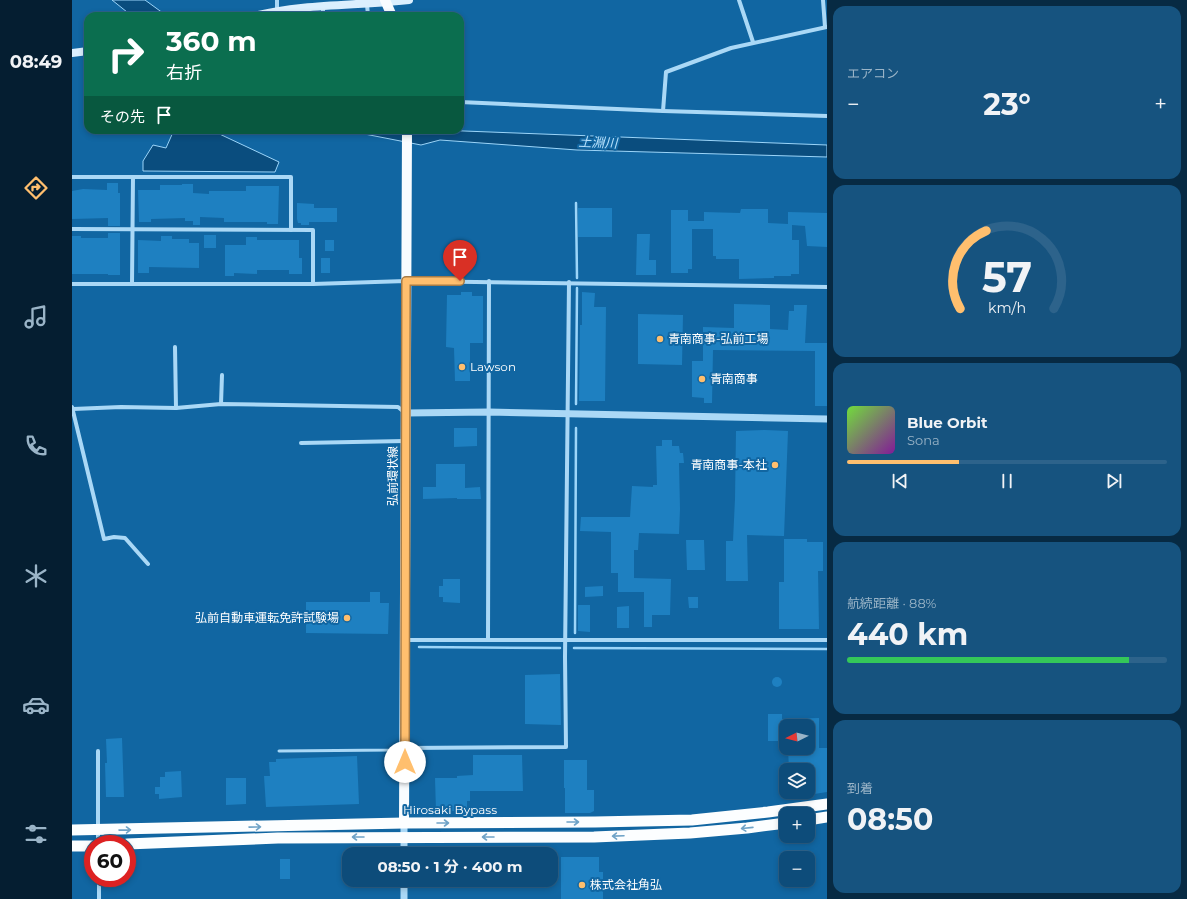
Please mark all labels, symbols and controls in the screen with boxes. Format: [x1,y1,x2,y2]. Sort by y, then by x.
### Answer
text: 360 m [166,24,257,58]
icon: right [100,28,152,80]
text: 08:49 [10,51,62,73]
text: 右折 [166,62,202,84]
text: エアコン [847,65,899,81]
text: 23° [983,86,1031,123]
text: − [847,91,860,118]
text: + [1154,91,1167,118]
icon: arrive [153,104,175,126]
text: その先 [100,107,145,126]
water label: 土淵川 [578,133,620,151]
icon: directions [22,174,50,202]
pin [443,240,477,281]
icon: arrive [449,246,471,268]
text: 57 [982,252,1032,302]
text: km/h [988,298,1026,316]
icon: music [22,303,50,331]
place label: 青南商事-弘前工場 [668,331,769,346]
marker: 青南商事-弘前工場 [655,334,665,344]
place label: Lawson [470,359,516,374]
marker: Lawson [457,362,467,372]
place label: 青南商事 [710,371,758,386]
marker: 青南商事 [697,374,707,384]
text: Blue Orbit [907,413,987,432]
icon: phone [22,432,50,460]
text: Sona [907,432,940,448]
street label: 弘前環状線 [385,446,400,506]
place label: 青南商事-本社 [690,457,767,472]
marker: 青南商事-本社 [770,460,780,470]
icon: previous [889,470,911,492]
icon: pause [996,470,1018,492]
icon: next [1103,470,1125,492]
icon: climate [22,562,50,590]
text: 航続距離 · 88% [847,595,936,611]
place label: 弘前自動車運転免許試験場 [195,610,339,625]
marker: 弘前自動車運転免許試験場 [342,613,352,623]
text: 440 km [847,616,968,653]
icon: car [22,691,50,719]
north arrow [779,719,815,755]
map controls [779,719,815,887]
position arrow [384,741,426,783]
button: layers [779,763,815,799]
text: 到着 [847,780,873,796]
text: 08:50 [847,801,933,838]
street label: Hirosaki Bypass [403,802,497,817]
button: + [779,807,815,843]
one-way arrow [566,818,579,826]
one-way arrow [436,819,449,827]
icon: filters [22,820,50,848]
one-way arrow [248,823,261,830]
one-way arrow [741,824,754,832]
one-way arrow [118,826,131,834]
one-way arrow [612,832,625,839]
one-way arrow [352,833,365,841]
one-way arrow [482,833,495,841]
speed limit sign: 60 [84,835,136,887]
button: − [779,851,815,887]
text: 08:50 · 1 分 · 400 m [378,857,522,876]
place label: 株式会社角弘 [590,877,662,892]
marker: 株式会社角弘 [577,880,587,890]

